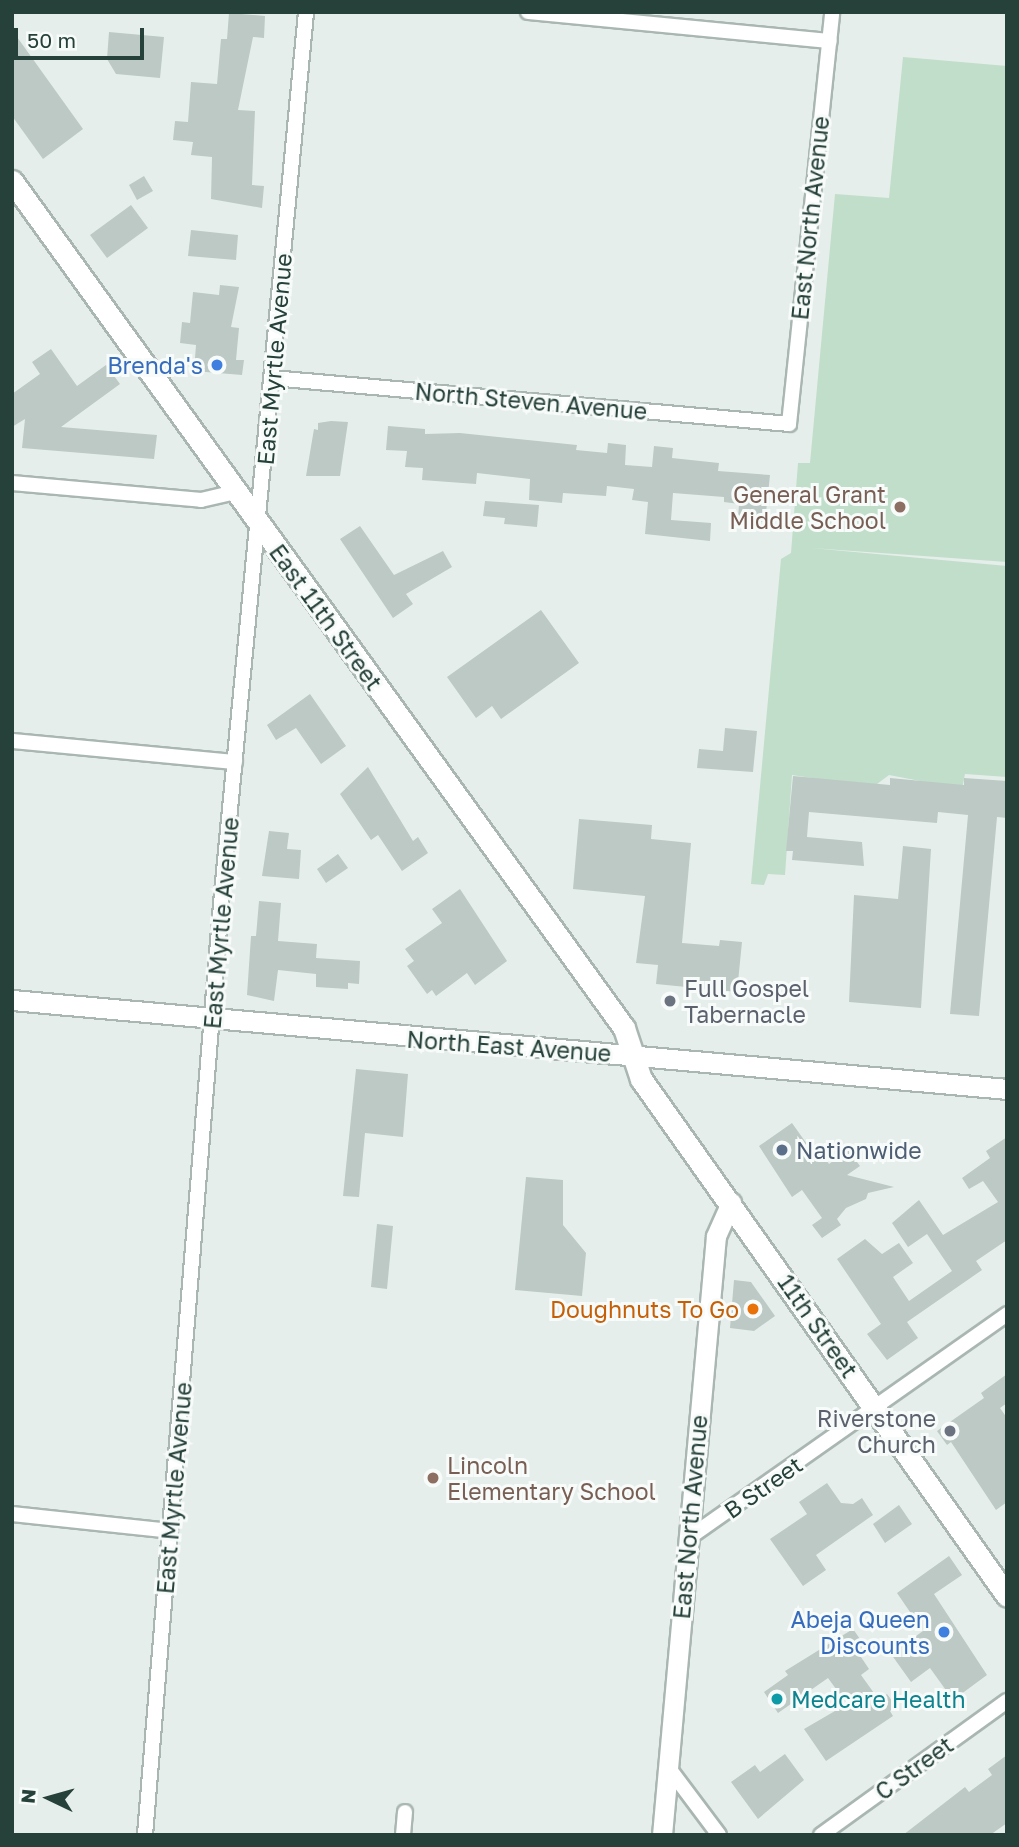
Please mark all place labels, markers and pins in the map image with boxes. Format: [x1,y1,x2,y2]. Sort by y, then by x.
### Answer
place label: Brenda's [107,351,203,379]
marker: Brenda's [209,357,225,373]
place label: General Grant Middle School [729,480,886,534]
marker: General Grant Middle School [892,499,908,515]
place label: Full Gospel Tabernacle [684,974,809,1028]
marker: Full Gospel Tabernacle [662,993,678,1009]
place label: Nationwide [796,1136,922,1164]
marker: Nationwide [774,1142,790,1158]
place label: Doughnuts To Go [550,1295,739,1323]
marker: Doughnuts To Go [745,1301,761,1317]
place label: Riverstone Church [817,1404,936,1458]
marker: Riverstone Church [942,1423,958,1439]
place label: Lincoln Elementary School [447,1451,656,1505]
marker: Lincoln Elementary School [425,1470,441,1486]
place label: Abeja Queen Discounts [790,1605,930,1659]
marker: Abeja Queen Discounts [936,1624,952,1640]
place label: Medcare Health [791,1685,966,1713]
marker: Medcare Health [769,1691,785,1707]

